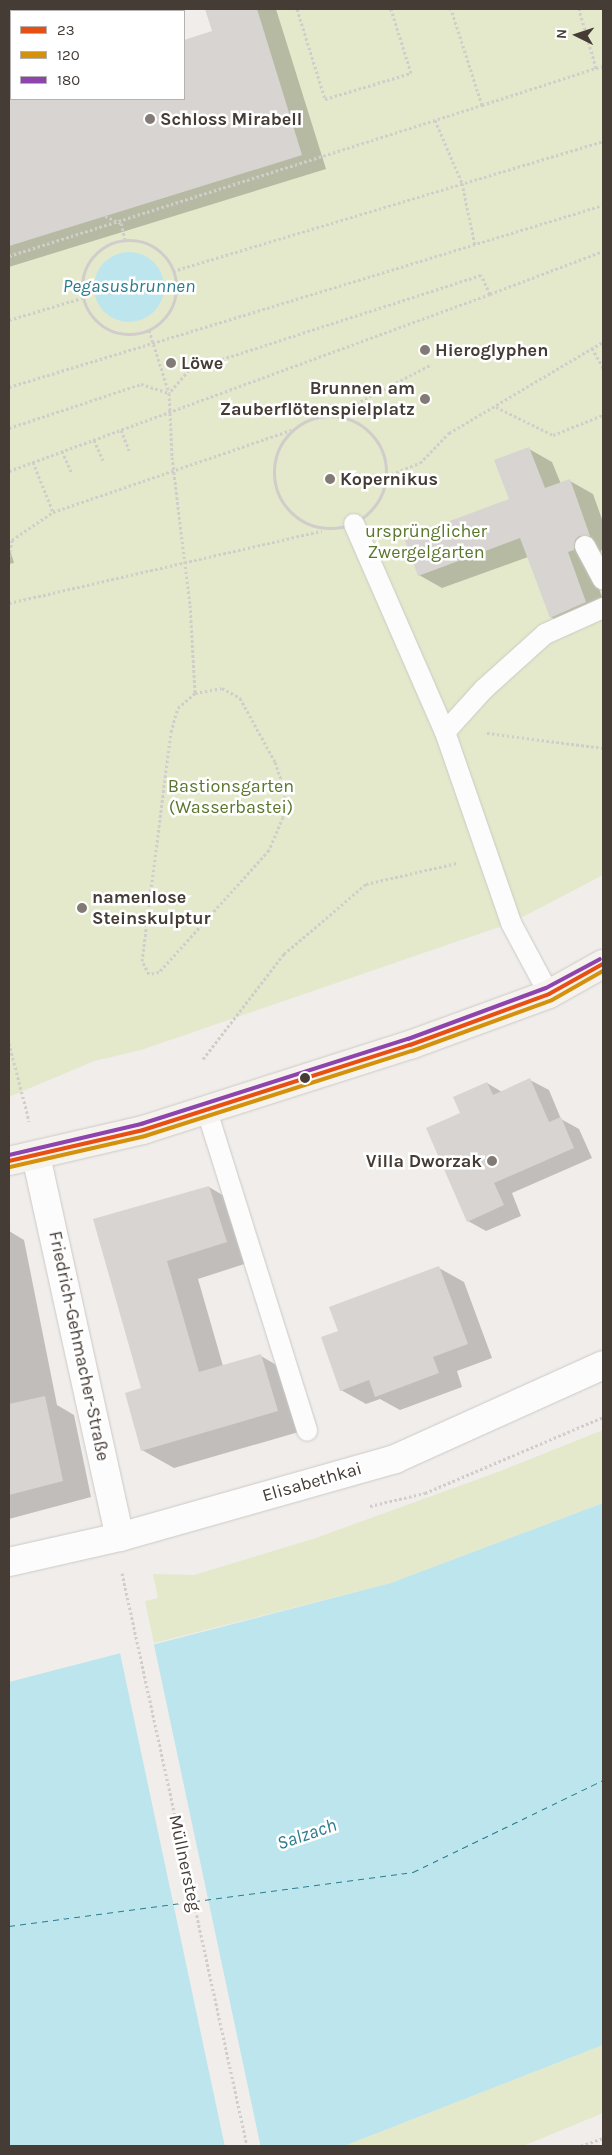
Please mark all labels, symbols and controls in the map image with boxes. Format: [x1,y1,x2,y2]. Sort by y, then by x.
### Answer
legend [10,10,185,100]
north arrow [552,10,602,60]
text: 23 [57,21,75,39]
text: N [553,28,570,40]
text: 120 [57,46,80,64]
text: 180 [57,71,80,89]
place label: Schloss Mirabell [160,108,302,130]
marker: Schloss Mirabell [144,113,156,125]
water label: Pegasusbrunnen [63,276,195,298]
place label: Hieroglyphen [435,339,548,361]
marker: Hieroglyphen [419,344,431,356]
place label: Löwe [181,352,223,374]
marker: Löwe [165,357,177,369]
place label: Brunnen am Zauberflötenspielplatz [220,378,415,420]
marker: Brunnen am Zauberflötenspielplatz [419,393,431,405]
place label: Kopernikus [340,468,438,490]
marker: Kopernikus [324,473,336,485]
park label: ursprünglicher Zwergelgarten [365,521,487,564]
park label: Bastionsgarten (Wasserbastei) [168,776,294,819]
place label: namenlose Steinskulptur [92,887,211,930]
marker: namenlose Steinskulptur [76,902,88,914]
unlabelled marker [300,1073,310,1083]
place label: Villa Dworzak [366,1150,482,1172]
marker: Villa Dworzak [486,1155,498,1167]
street label: Friedrich-Gehmacher-Straße [44,1229,114,1463]
street label: Elisabethkai [260,1457,364,1507]
street label: Müllnersteg [164,1813,206,1913]
water label: Salzach [274,1814,340,1856]

